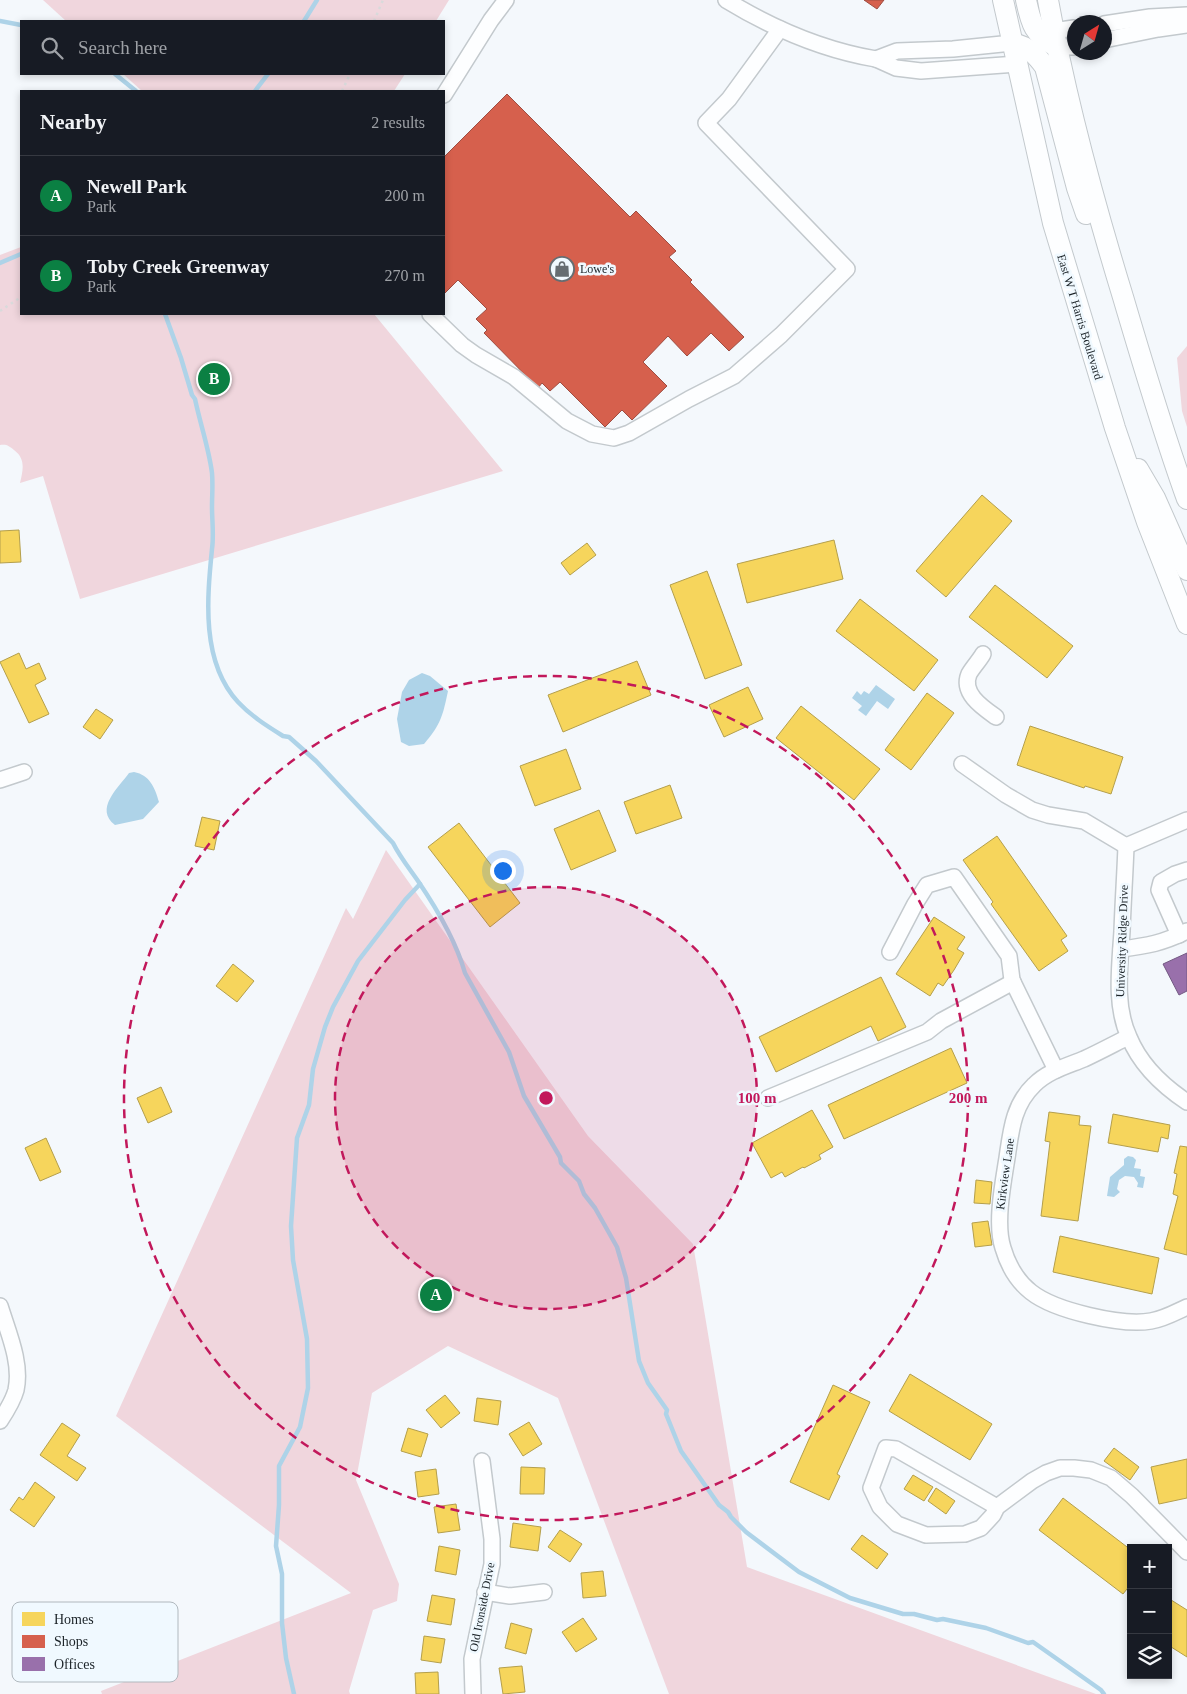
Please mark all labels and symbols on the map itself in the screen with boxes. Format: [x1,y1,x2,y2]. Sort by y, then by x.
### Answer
north arrow [1067,15,1112,60]
street label: East W T Harris Boulevard [1054,253,1106,381]
shop icon: Lowe's [549,256,575,282]
place label: Lowe's [580,262,614,276]
pin: B [198,360,230,398]
your location [490,858,516,884]
street label: University Ridge Drive [1113,884,1131,998]
centre of rings [537,1089,555,1107]
text: 100 m [738,1090,777,1106]
text: 200 m [949,1090,988,1106]
street label: Kirkview Lane [993,1137,1017,1211]
pin: A [420,1276,452,1314]
street label: Old Ironside Drive [466,1561,498,1653]
legend [12,1602,178,1682]
text: Homes [54,1612,94,1627]
text: Shops [54,1634,88,1649]
text: Offices [54,1657,95,1672]

